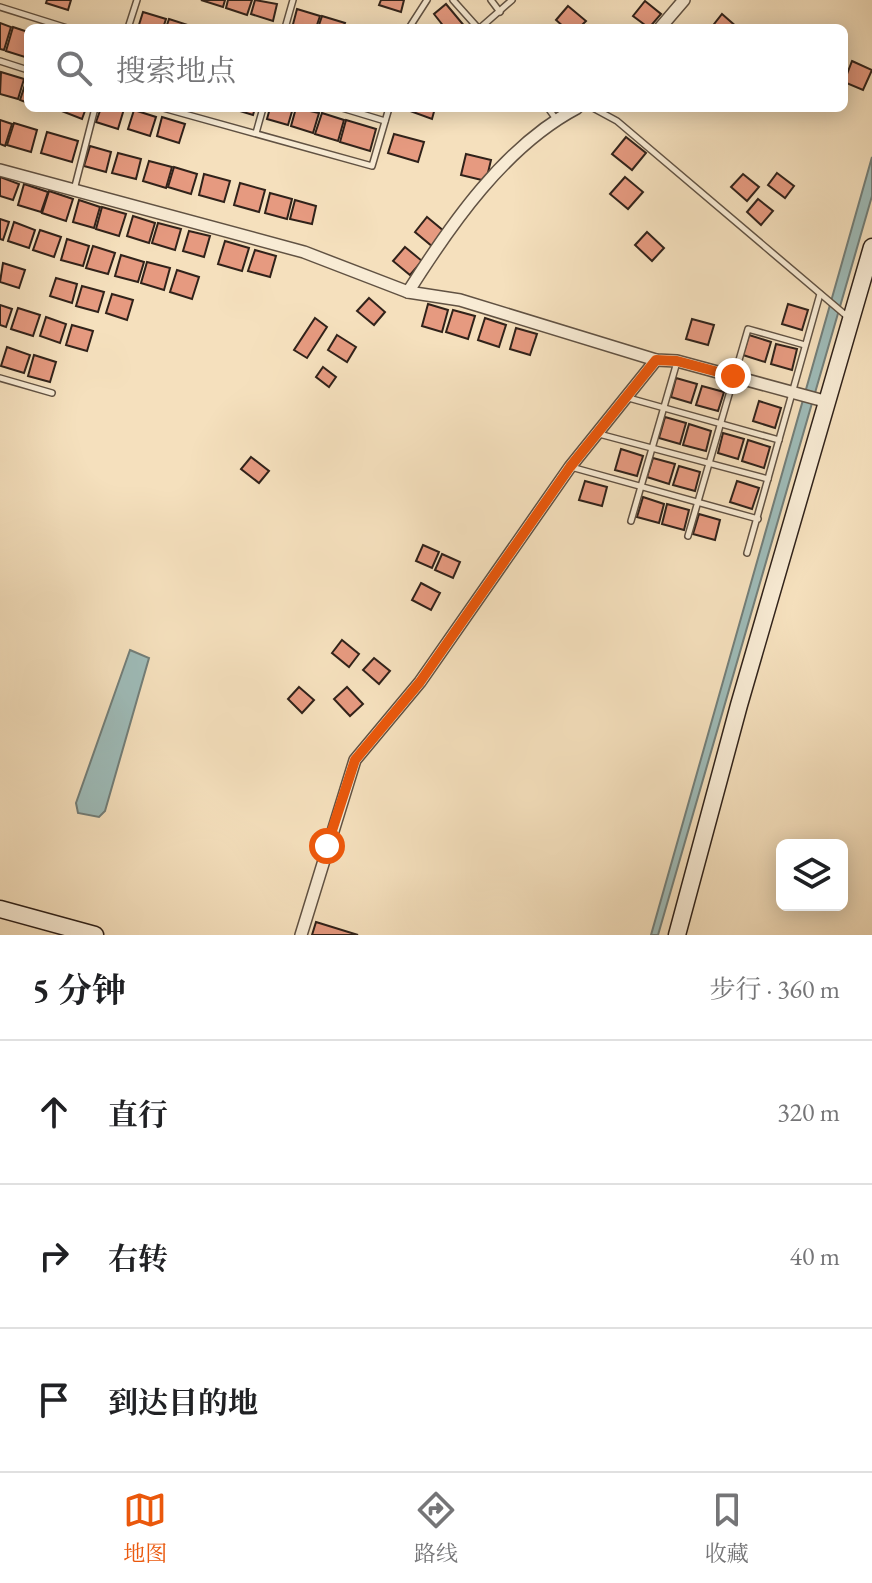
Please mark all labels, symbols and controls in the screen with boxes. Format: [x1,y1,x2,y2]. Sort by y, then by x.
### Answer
search box [24,24,848,112]
icon: search [52,46,96,90]
text: 搜索地点 [116,51,236,90]
route end [715,358,751,394]
route start [309,828,345,864]
map controls [776,839,848,911]
button: layers [776,839,848,911]
text: 5 分钟 [32,968,126,1012]
text: 步行 · 360 m [710,972,840,1006]
icon: ahead [32,1090,76,1134]
text: 直行 [108,1095,168,1134]
text: 320 m [777,1095,840,1129]
icon: right [32,1234,76,1278]
text: 右转 [108,1239,168,1278]
text: 40 m [790,1239,840,1273]
icon: arrive [32,1378,76,1422]
text: 到达目的地 [108,1383,258,1422]
tab: 地图 [123,1488,167,1568]
tab: 路线 [414,1488,458,1568]
tab: 收藏 [705,1488,749,1568]

